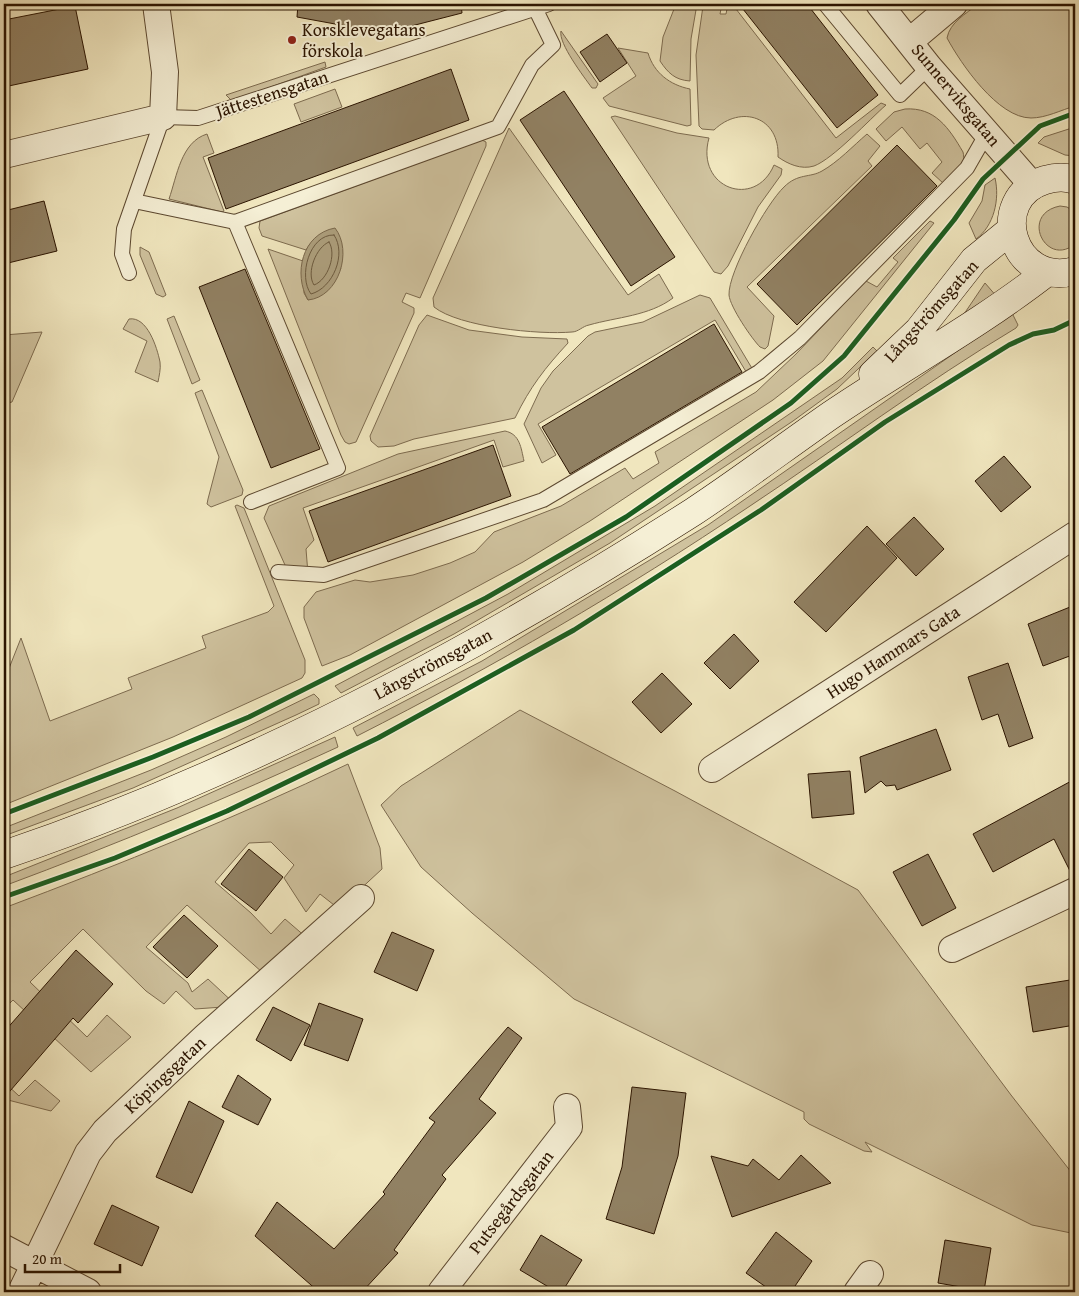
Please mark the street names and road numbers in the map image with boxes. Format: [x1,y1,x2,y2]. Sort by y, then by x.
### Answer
street label: Sunnerviksgatan [905,37,1008,152]
street label: Jättestensgatan [210,63,332,125]
street label: Långströmsgatan [877,253,984,368]
street label: Hugo Hammars Gata [821,598,965,705]
street label: Långströmsgatan [369,621,497,706]
street label: Köpingsgatan [118,1030,212,1120]
street label: Putsegårdsgatan [461,1144,560,1259]

